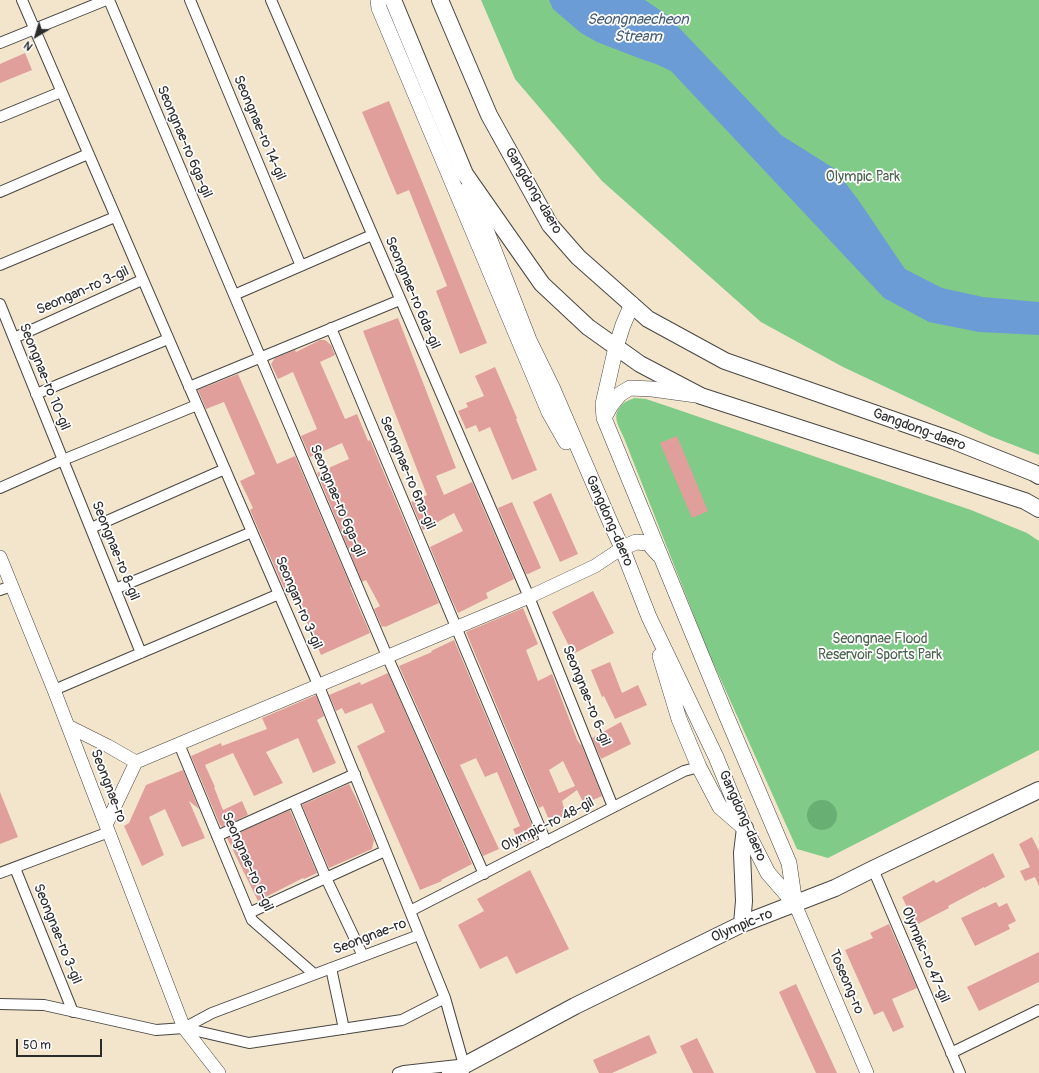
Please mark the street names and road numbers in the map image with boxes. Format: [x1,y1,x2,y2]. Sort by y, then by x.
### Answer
street label: Seongnae-ro 14-gil [229,73,289,183]
street label: Seongnae-ro 6ga-gil [153,83,215,201]
street label: Gangdong-daero [501,145,565,237]
street label: Seongnae-ro 6da-gil [381,234,443,352]
street label: Seongan-ro 3-gil [34,263,132,319]
street label: Seongnae-ro 10-gil [15,321,73,433]
street label: Gangdong-daero [870,405,968,455]
street label: Seongnae-ro 6na-gil [376,414,438,532]
street label: Seongnae-ro 6ga-gil [306,442,368,560]
street label: Gangdong-daero [581,473,637,569]
street label: Seongnae-ro 8-gil [87,499,143,603]
street label: Seongan-ro 3-gil [271,554,325,652]
street label: Seongnae-ro 6-gil [558,643,614,749]
street label: Seongnae-ro [86,747,130,825]
street label: Gangdong-daero [714,768,770,864]
street label: Olympic-ro 48-gil [499,794,597,856]
street label: Seongnae-ro 6-gil [218,810,276,914]
street label: Seongnae-ro 3-gil [29,881,85,987]
street label: Olympic-ro 47-gil [897,905,953,1005]
street label: Olympic-ro [709,906,775,946]
street label: Seongnae-ro [331,915,409,959]
street label: Toseong-ro [825,947,867,1017]

